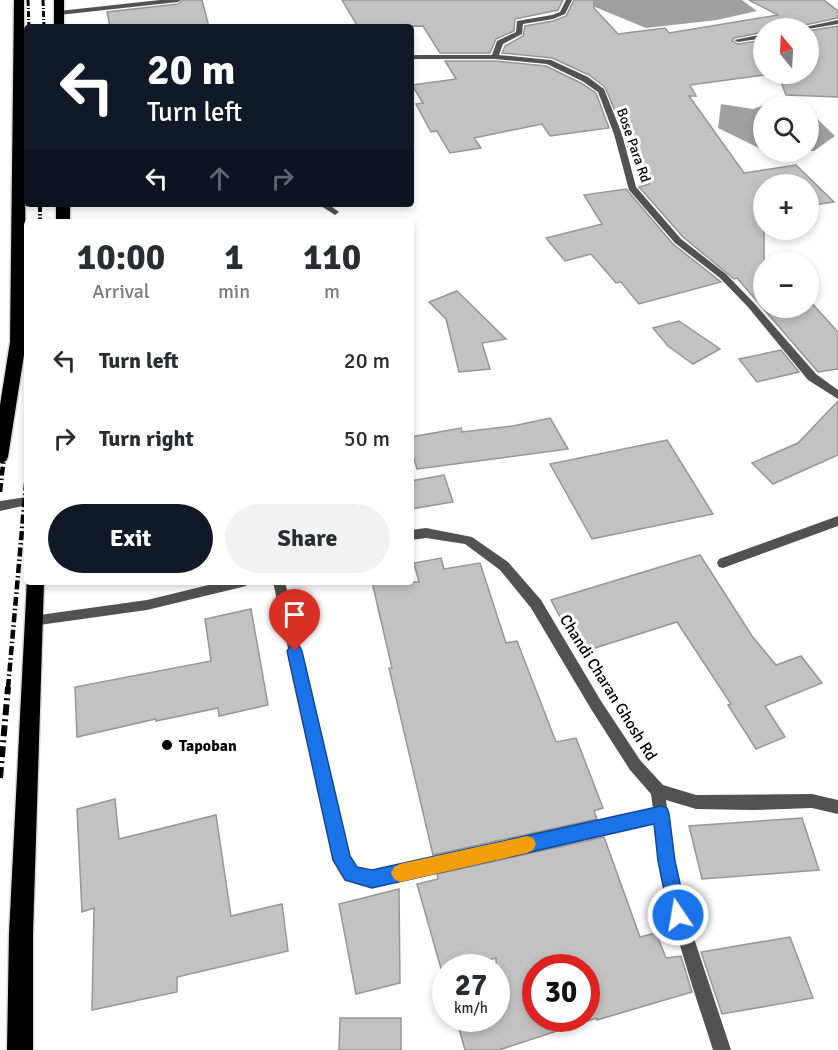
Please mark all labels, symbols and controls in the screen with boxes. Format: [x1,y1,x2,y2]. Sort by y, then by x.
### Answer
north arrow [753,18,819,84]
map controls [753,18,819,318]
text: 20 m [147,45,236,96]
icon: left [48,48,126,126]
text: Turn left [147,96,242,129]
button: search [753,96,819,162]
street label: Bose Para Rd [613,106,654,185]
icon: left [140,162,173,195]
icon: ahead [203,162,236,195]
icon: right [266,162,299,195]
button: + [753,174,819,240]
text: 10:00 [77,235,165,280]
text: 1 [224,235,244,280]
text: 110 [303,235,361,280]
button: − [753,252,819,318]
text: Arrival [92,279,150,304]
text: min [218,279,250,304]
text: m [324,279,340,304]
icon: left [48,344,81,377]
text: Turn left [99,347,179,374]
text: 20 m [344,347,390,374]
icon: right [48,422,81,455]
text: Turn right [99,425,194,452]
text: 50 m [344,425,390,452]
button: Exit [48,504,213,573]
button: Share [225,504,390,573]
pin [269,589,320,651]
icon: arrive [278,598,311,631]
street label: Chandi Charan Ghosh Rd [555,611,661,764]
place label: Tapoban [179,736,237,756]
marker: Tapoban [160,738,174,752]
position arrow [646,883,710,947]
speed limit sign: 30 [522,954,600,1032]
text: 27 [455,967,487,1004]
text: km/h [454,999,488,1017]

